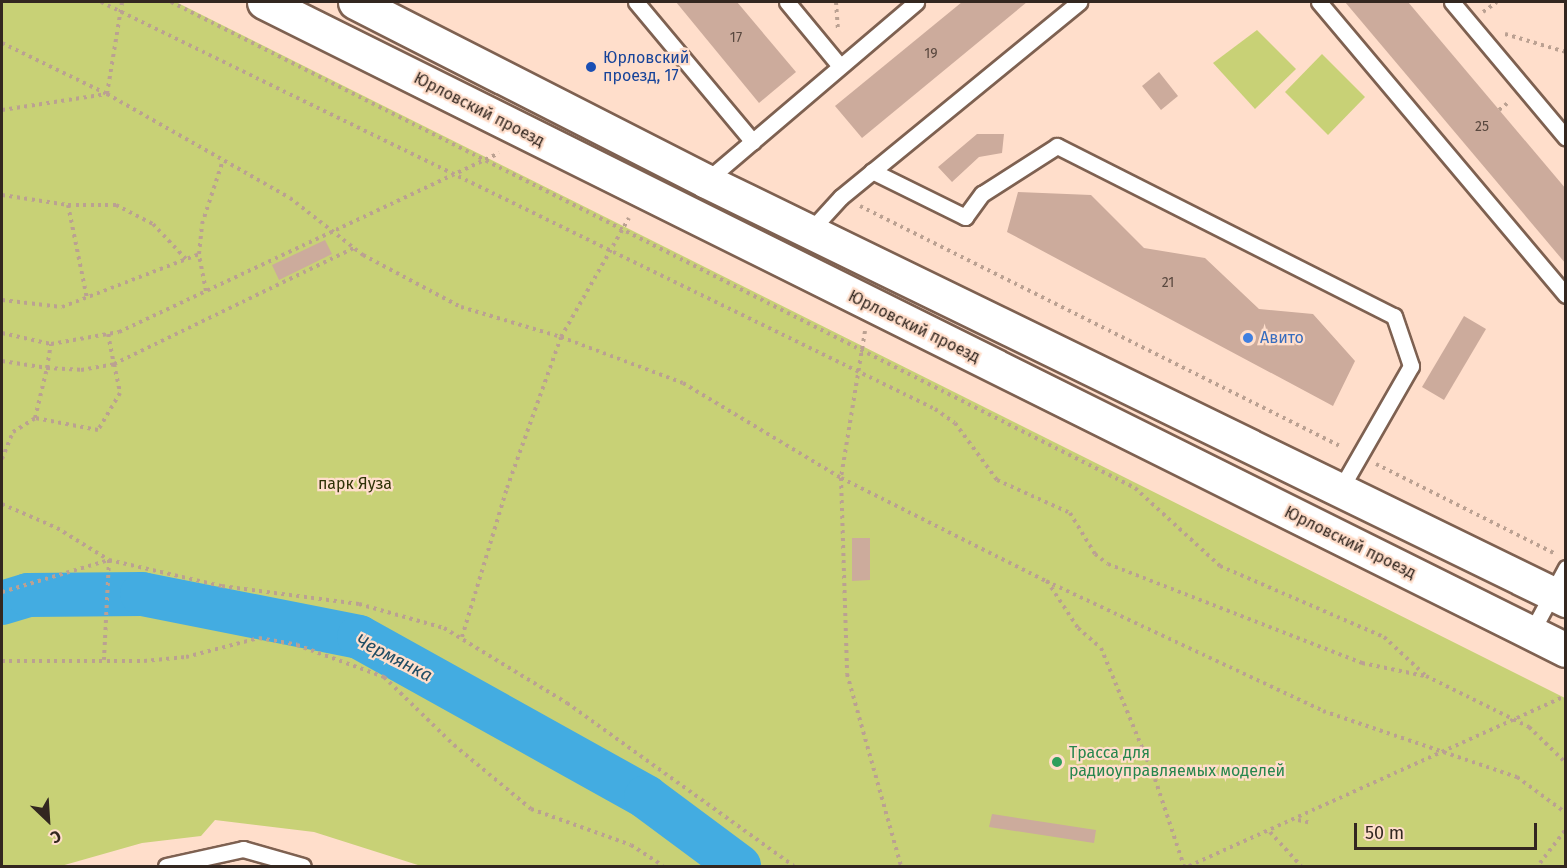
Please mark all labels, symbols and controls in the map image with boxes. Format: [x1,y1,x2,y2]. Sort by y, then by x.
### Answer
house number: 17 [730,30,742,46]
house number: 19 [924,46,938,62]
place label: Юрловский проезд, 17 [603,48,689,86]
marker: Юрловский проезд, 17 [584,60,598,74]
street label: Юрловский проезд [410,69,548,151]
house number: 25 [1475,119,1489,135]
house number: 21 [1162,275,1174,291]
street label: Юрловский проезд [845,287,983,367]
place label: Авито [1260,328,1304,348]
marker: Авито [1241,331,1255,345]
park label: парк Яуза [318,474,392,494]
street label: Юрловский проезд [1281,503,1419,583]
water label: Чермянка [352,630,436,686]
place label: Трасса для радиоуправляемых моделей [1069,743,1285,781]
marker: Трасса для радиоуправляемых моделей [1050,755,1064,769]
north arrow [18,790,78,850]
scale bar [1357,811,1540,849]
text: 50 m [1365,822,1404,844]
text: С [48,826,64,847]

